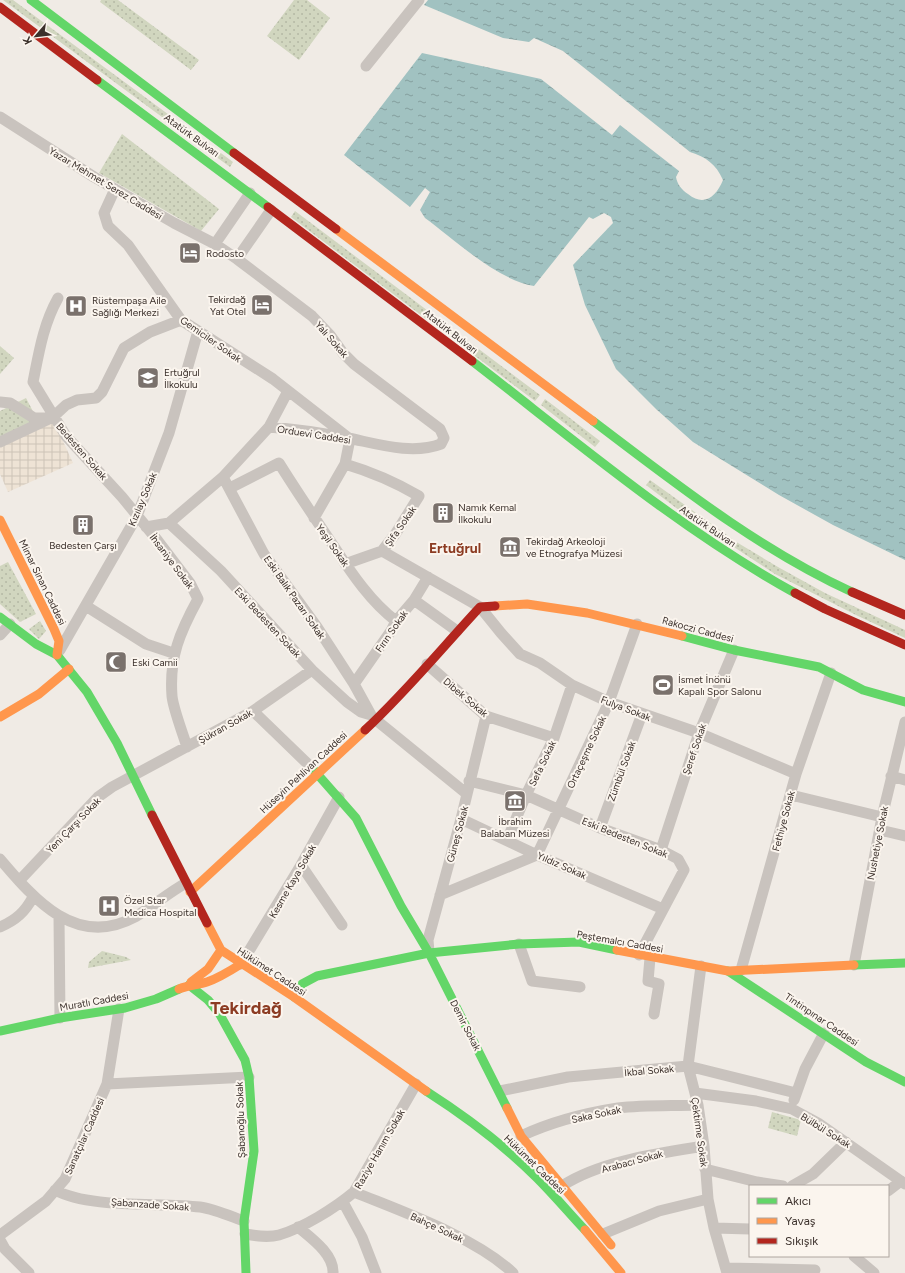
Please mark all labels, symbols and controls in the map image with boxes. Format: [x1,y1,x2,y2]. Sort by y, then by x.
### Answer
north arrow [16,16,56,56]
text: K [20,34,35,47]
street label: Atatürk Bulvarı [161,111,222,160]
street label: Yazar Mehmet Serez Caddesi [46,144,165,223]
hotel icon: Rodosto [177,240,203,266]
place label: Rodosto [206,247,244,260]
hotel icon: Tekirdağ Yat Otel [249,292,275,318]
hospital icon: Rüstempaşa Aile Sağlığı Merkezi [63,293,89,319]
place label: Tekirdağ Yat Otel [208,293,246,318]
place label: Rüstempaşa Aile Sağlığı Merkezi [92,294,167,319]
street label: Atatürk Bulvarı [421,306,480,357]
street label: Gemiciler Sokak [178,314,244,365]
street label: Yalı Sokak [312,318,351,360]
school or university icon: Ertuğrul İlkokulu [135,365,161,391]
place label: Ertuğrul İlkokulu [164,366,200,391]
street label: Bedesten Sokak [53,420,110,483]
street label: Orduevi Caddesi [276,422,352,447]
street label: Kızılay Sokak [125,470,160,528]
building icon: Namık Kemal İlkokulu [430,500,456,526]
place label: Namık Kemal İlkokulu [458,501,516,526]
street label: Şifa Sokak [382,503,419,549]
street label: Atatürk Bulvarı [677,503,738,550]
building icon: Bedesten Çarşı [70,512,96,538]
street label: Yeşil Sokak [313,521,352,569]
street label: İhsaniye Sokak [147,531,197,592]
museum icon: Tekirdağ Arkeoloji ve Etnografya Müzesi [497,534,523,560]
place label: Tekirdağ Arkeoloji ve Etnografya Müzesi [526,535,622,560]
street label: Mimar Sinan Caddesi [16,537,69,627]
place label: Bedesten Çarşı [49,539,117,552]
district label: Ertuğrul [429,540,481,557]
street label: Eski Balık Pazarı Sokak [261,553,328,642]
street label: Eski Bedesten Sokak [232,584,304,660]
street label: Fırın Sokak [372,608,411,655]
street label: Rakoczi Caddesi [661,614,735,645]
mosque icon: Eski Camii [103,649,129,675]
place label: Eski Camii [132,656,178,669]
sports icon: İsmet İnönü Kapalı Spor Salonu [650,672,676,698]
place label: İsmet İnönü Kapalı Spor Salonu [678,673,761,698]
street label: Dibek Sokak [441,675,491,720]
street label: Fulya Sokak [599,693,653,724]
street label: Şükran Sokak [196,706,255,747]
street label: Ortaçeşme Sokak [564,714,609,791]
street label: Şeref Sokak [680,722,709,776]
street label: Hüseyin Pehlivan Caddesi [257,729,350,816]
street label: Sefa Sokak [526,738,559,788]
street label: Zümbül Sokak [605,739,638,803]
museum icon: İbrahim Balaban Müzesi [502,788,528,814]
street label: Fethiye Sokak [769,789,798,853]
street label: Yeni Çarşı Sokak [43,794,104,856]
street label: Güneş Sokak [444,804,471,864]
street label: Nushetiye Sokak [864,805,891,881]
street label: Eski Bedesten Sokak [580,814,670,861]
place label: İbrahim Balaban Müzesi [481,815,549,840]
street label: Kesme Kaya Sokak [266,842,319,920]
street label: Yıldız Sokak [535,849,589,882]
hospital icon: Özel Star Medica Hospital [96,893,122,919]
place label: Özel Star Medica Hospital [124,894,196,919]
street label: Peştemalcı Caddesi [576,927,664,955]
street label: Hükümet Caddesi [235,944,309,999]
street label: Muratlı Caddesi [59,989,130,1014]
street label: Tintinpınar Caddesi [782,990,861,1049]
district label: Tekirdağ [210,997,282,1019]
street label: Demir Sokak [447,997,484,1053]
street label: İkbal Sokak [624,1062,675,1079]
street label: Şabanoğlu Sokak [233,1081,248,1158]
street label: Sanatçılar Caddesi [62,1096,107,1177]
street label: Çektirme Sokak [688,1096,711,1168]
street label: Saka Sokak [570,1103,622,1126]
street label: Raziye Hanım Sokak [351,1107,408,1191]
street label: Bülbül Sokak [798,1110,853,1151]
street label: Hükümet Caddesi [501,1132,568,1197]
street label: Arabacı Sokak [600,1147,664,1176]
legend [749,1185,889,1257]
text: Akıcı [785,1194,811,1208]
street label: Şabanzade Sokak [110,1195,190,1214]
street label: Bahçe Sokak [408,1210,465,1245]
text: Yavaş [785,1214,816,1228]
text: Sıkışık [785,1234,818,1248]

